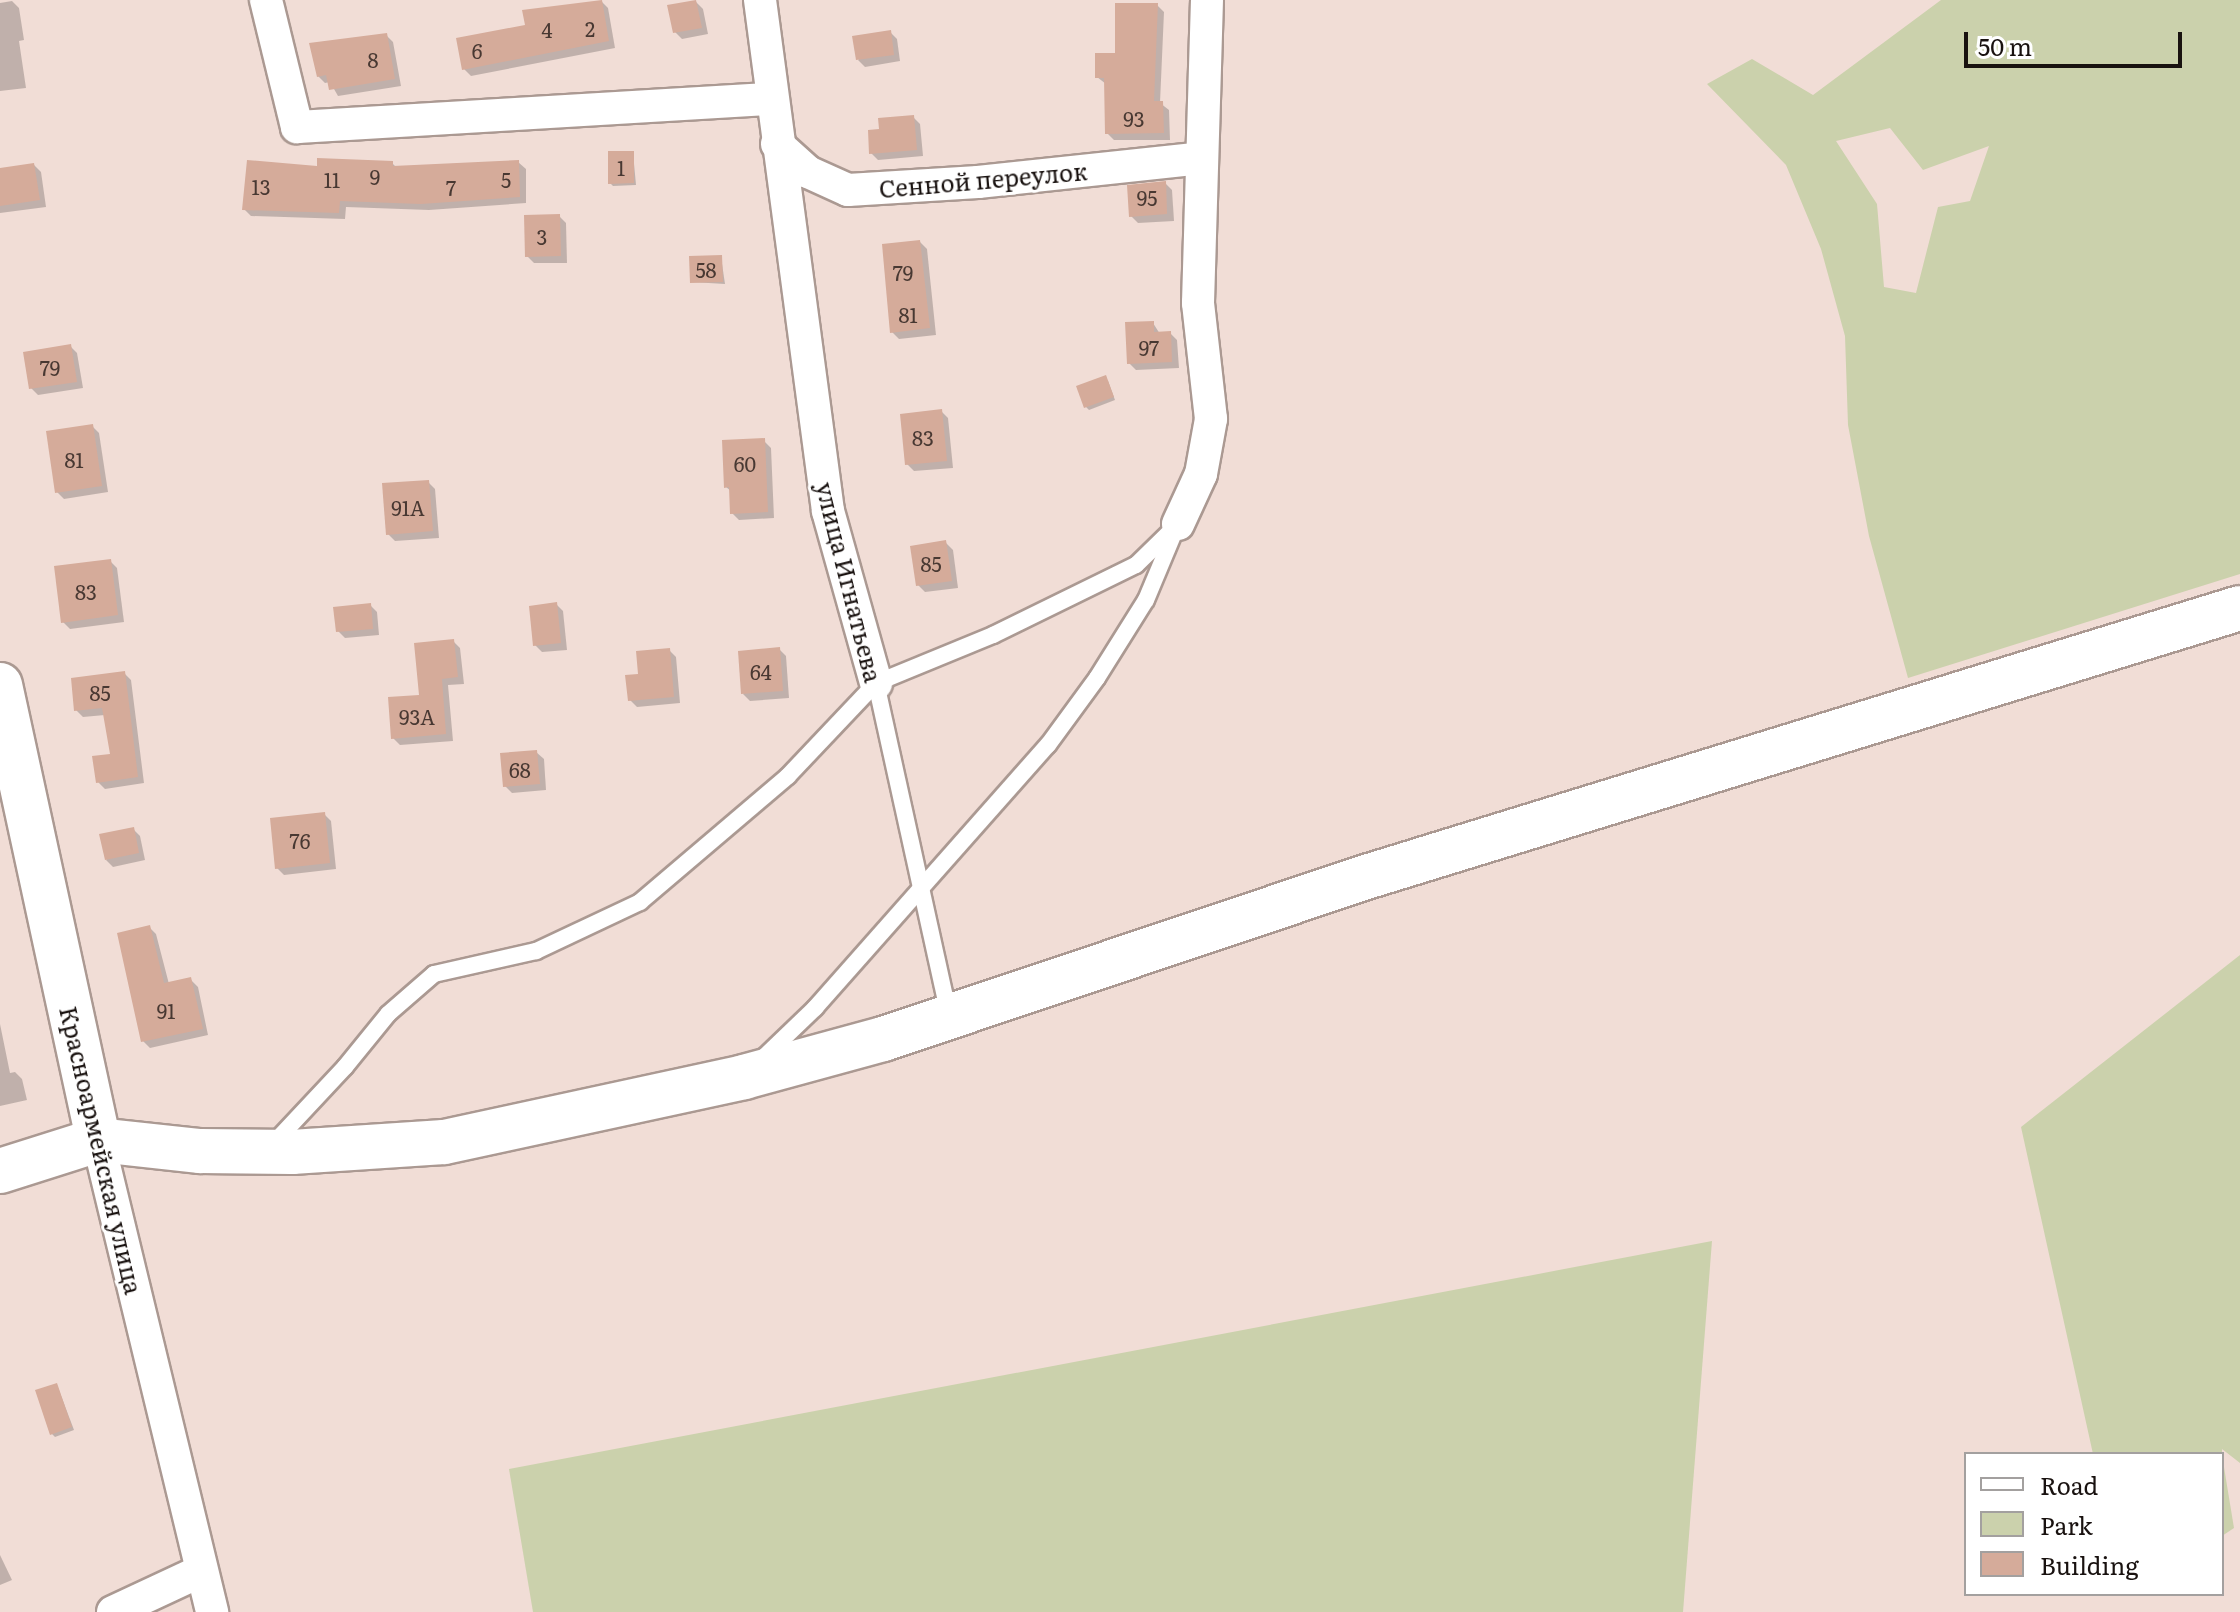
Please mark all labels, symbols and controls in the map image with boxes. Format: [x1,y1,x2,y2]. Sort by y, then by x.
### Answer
house number: 2 [585,16,595,40]
scale bar [1968,16,2186,66]
house number: 4 [541,17,553,41]
text: 50 m [1978,28,2032,63]
house number: 6 [472,38,482,62]
house number: 8 [367,47,379,71]
house number: 93 [1123,106,1145,130]
house number: 1 [617,155,625,179]
street label: Сенной переулок [878,156,1088,202]
house number: 9 [370,164,380,188]
house number: 11 [324,167,340,191]
house number: 5 [501,167,511,191]
house number: 13 [252,174,270,198]
house number: 7 [446,175,456,199]
house number: 95 [1137,185,1157,209]
house number: 3 [537,224,547,248]
house number: 58 [695,257,717,281]
house number: 79 [893,260,913,284]
house number: 81 [898,302,918,326]
house number: 97 [1139,335,1159,359]
house number: 79 [40,355,60,379]
house number: 83 [912,425,934,449]
house number: 81 [64,447,84,471]
house number: 60 [734,451,756,475]
street label: улица Игнатьева [811,479,889,685]
house number: 91А [391,495,425,519]
house number: 85 [920,551,942,575]
house number: 83 [75,579,97,603]
house number: 64 [750,659,772,683]
house number: 85 [89,680,111,704]
house number: 93А [399,704,435,728]
house number: 68 [509,757,531,781]
house number: 76 [290,828,310,852]
house number: 91 [157,998,175,1022]
street label: Красноармейская улица [55,1003,149,1297]
legend [1964,1452,2224,1596]
text: Road [2040,1467,2098,1502]
text: Park [2040,1507,2093,1542]
text: Building [2040,1547,2139,1582]

